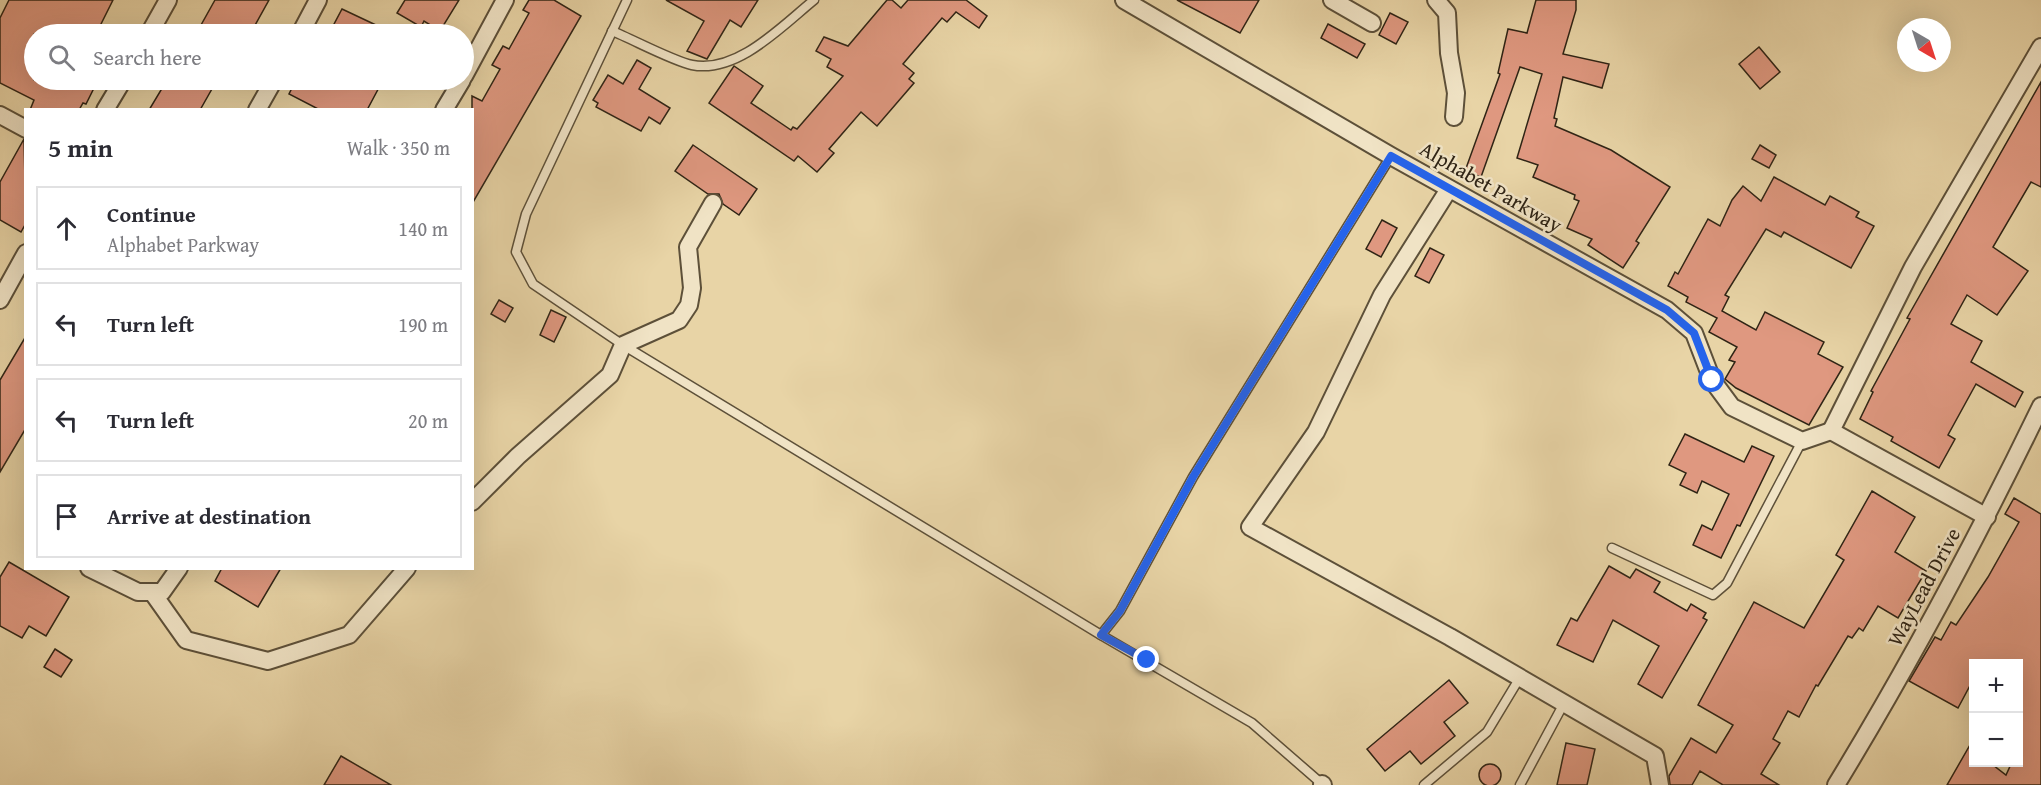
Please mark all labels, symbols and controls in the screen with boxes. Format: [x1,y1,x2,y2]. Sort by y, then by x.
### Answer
north arrow [1897,18,1951,72]
search box [24,24,474,90]
icon: search [45,41,78,74]
text: Search here [93,41,202,73]
text: 5 min [48,128,113,167]
text: Walk · 350 m [347,133,450,162]
street label: Alphabet Parkway [1414,133,1569,240]
text: Continue [107,198,196,230]
icon: ahead [50,212,83,245]
text: 140 m [398,214,448,243]
text: Alphabet Parkway [107,230,259,259]
icon: left [50,308,83,341]
text: Turn left [107,308,194,340]
text: 190 m [398,310,448,339]
route start [1698,366,1724,392]
icon: left [50,404,83,437]
text: Turn left [107,404,194,436]
text: 20 m [408,406,448,435]
icon: arrive [50,500,83,533]
text: Arrive at destination [107,500,311,532]
street label: WayLead Drive [1879,522,1968,652]
route end [1133,646,1159,672]
map controls [1969,659,2023,767]
button: + [1969,659,2023,713]
button: − [1969,713,2023,767]

